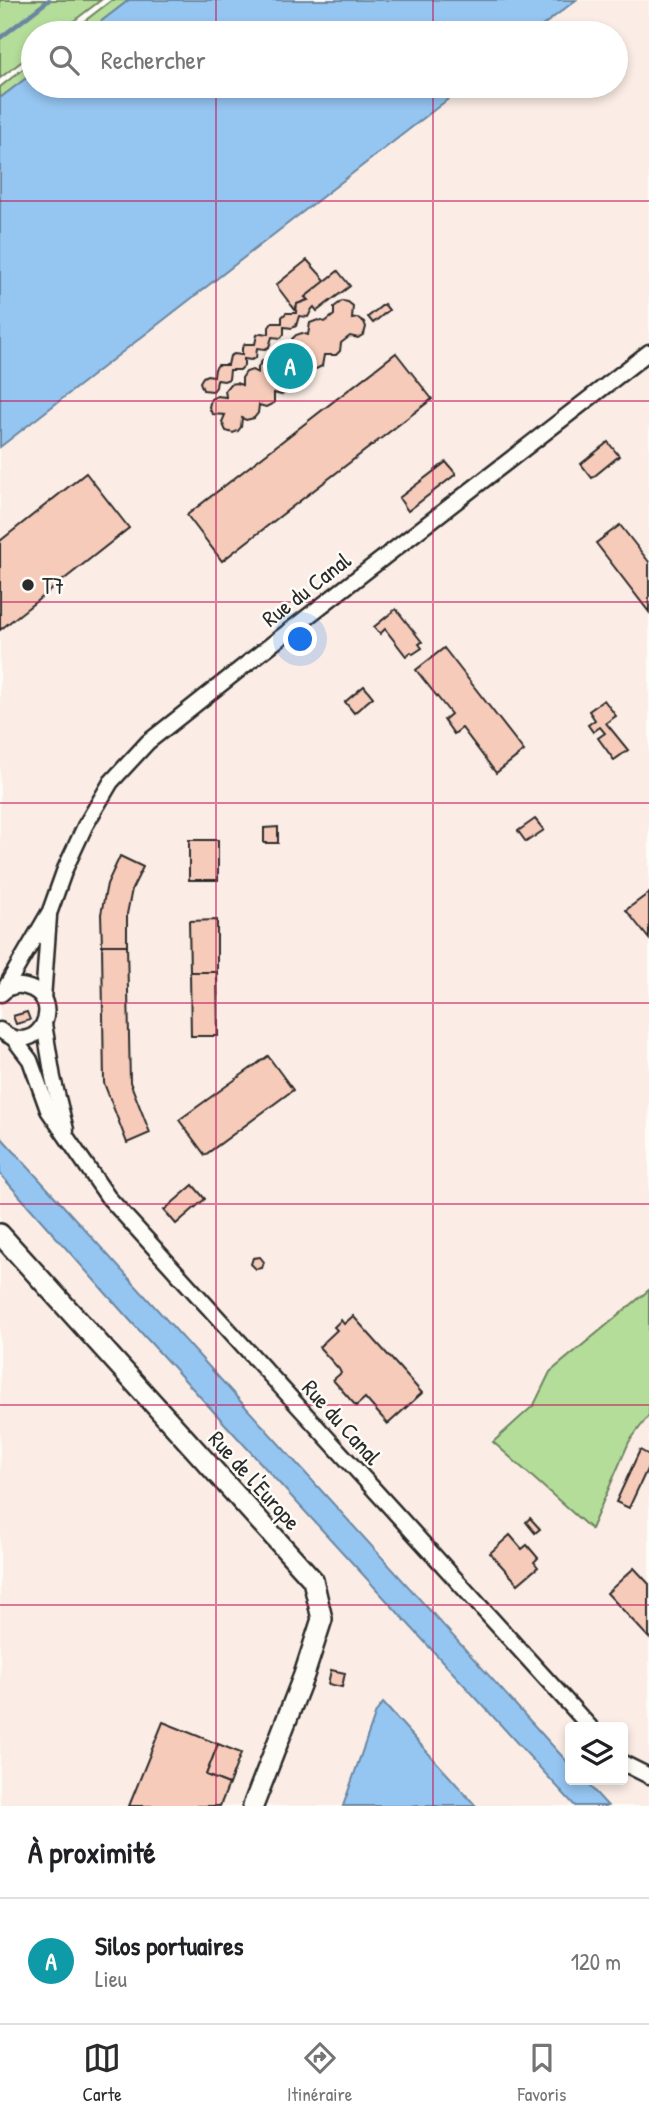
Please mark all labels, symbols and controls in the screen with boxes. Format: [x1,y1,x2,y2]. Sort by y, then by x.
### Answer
search box [21,21,628,98]
icon: search [45,41,83,79]
text: Rechercher [101,42,206,77]
pin: A [267,340,313,392]
street label: Rue du Canal [255,544,357,633]
place label: T7 [42,570,64,601]
marker: T7 [20,577,36,593]
your location [283,622,317,656]
street label: Rue du Canal [295,1373,389,1472]
street label: Rue de l'Europe [202,1424,308,1536]
map controls [565,1722,628,1785]
button: layers [565,1722,628,1785]
text: À proximité [28,1832,156,1872]
text: Silos portuaires [95,1928,244,1963]
text: A [45,1946,57,1977]
text: 120 m [571,1946,621,1977]
text: Lieu [95,1963,127,1994]
tab: Carte [83,2039,122,2107]
tab: Itinéraire [287,2039,352,2107]
tab: Favoris [518,2039,566,2107]

